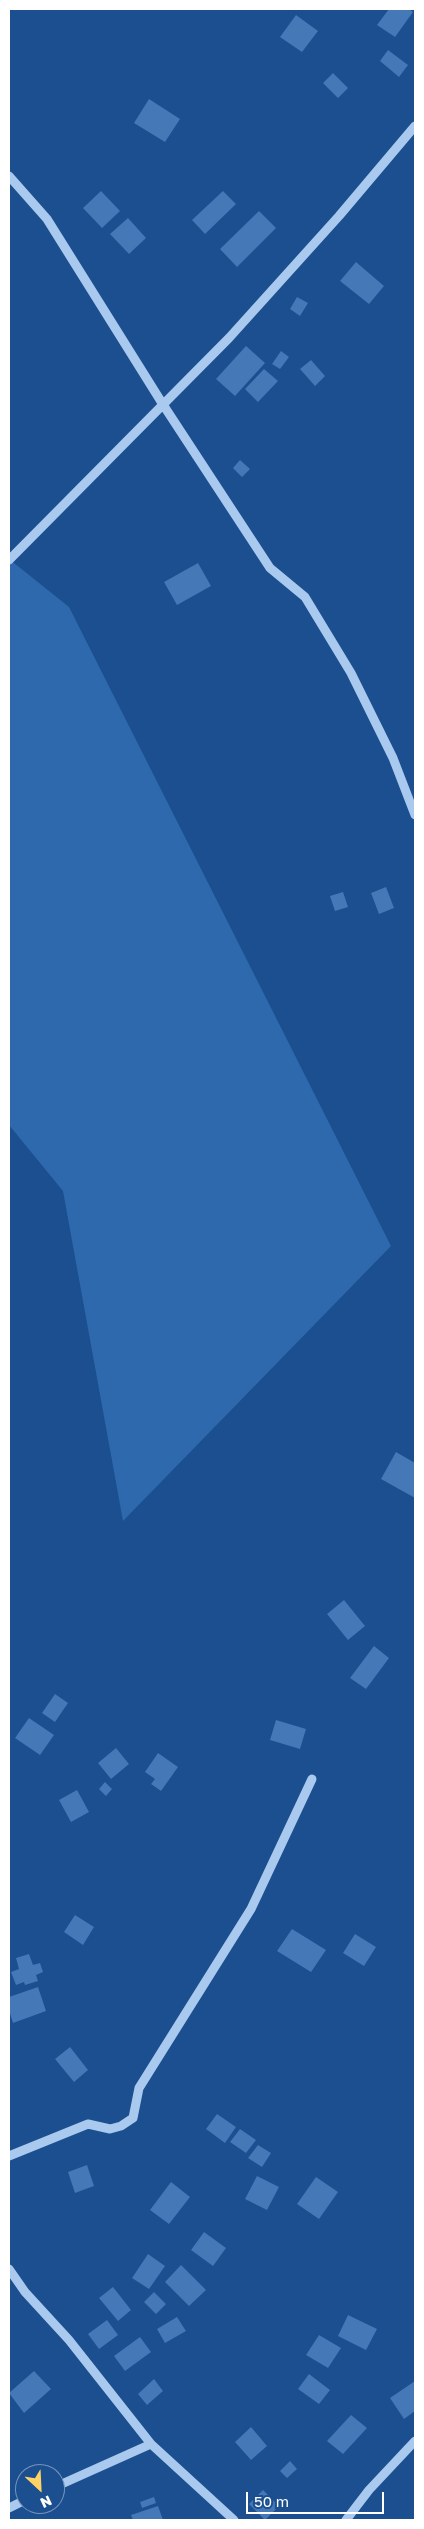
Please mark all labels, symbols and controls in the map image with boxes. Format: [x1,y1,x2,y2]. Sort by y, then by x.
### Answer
north arrow [15,2464,65,2514]
scale bar [249,2482,386,2514]
text: N [38,2492,55,2512]
text: 50 m [254,2492,289,2510]

